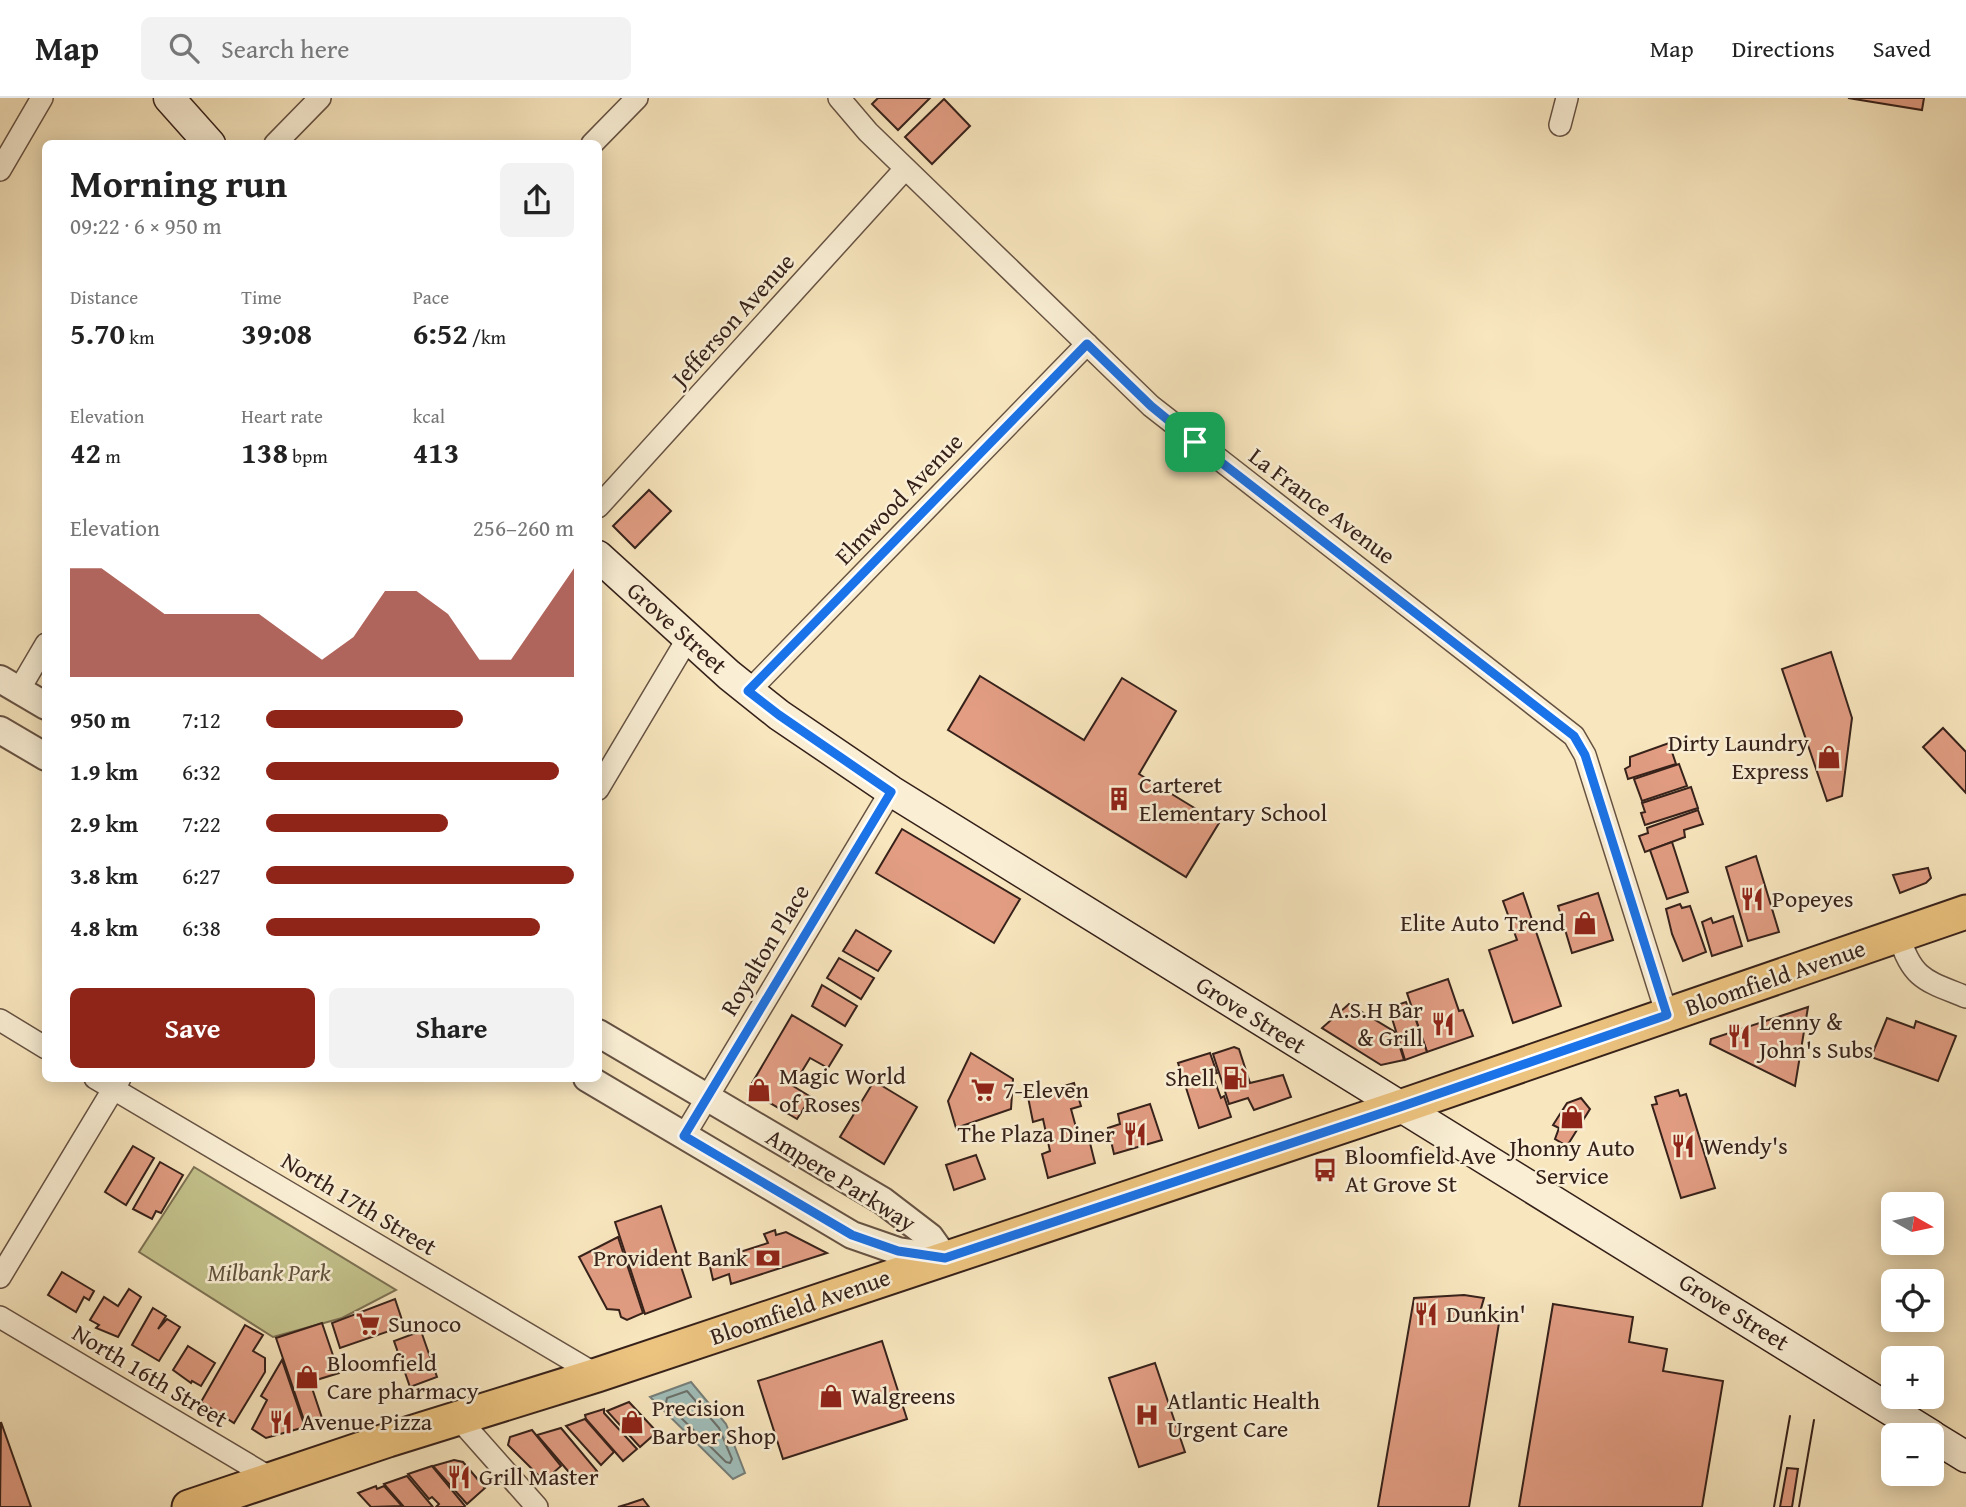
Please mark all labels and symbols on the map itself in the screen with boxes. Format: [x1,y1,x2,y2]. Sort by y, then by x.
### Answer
street label: Jefferson Avenue [661,245,802,397]
pin [1165,412,1225,472]
street label: Elmwood Avenue [826,425,971,572]
street label: La France Avenue [1242,439,1403,572]
street label: Grove Street [620,573,736,682]
place label: Dirty Laundry Express [1668,725,1809,788]
shop icon: Dirty Laundry Express [1815,743,1843,771]
place label: Carteret Elementary School [1139,767,1327,830]
building icon: Carteret Elementary School [1105,785,1133,813]
street label: Royalton Place [711,877,818,1022]
place label: Popeyes [1772,881,1854,916]
restaurant icon: Popeyes [1738,885,1766,913]
place label: Elite Auto Trend [1400,905,1565,940]
shop icon: Elite Auto Trend [1571,909,1599,937]
street label: Bloomfield Avenue [1680,930,1870,1025]
street label: Grove Street [1189,967,1314,1063]
place label: A.S.H Bar & Grill [1329,992,1423,1055]
place label: Lenny & John's Subs [1756,1004,1873,1067]
restaurant icon: A.S.H Bar & Grill [1429,1010,1457,1038]
restaurant icon: Lenny & John's Subs [1725,1022,1753,1050]
place label: Magic World of Roses [779,1058,906,1121]
place label: Shell [1165,1060,1215,1095]
fuel station icon: Shell [1221,1064,1249,1092]
place label: 7-Eleven [1003,1072,1090,1107]
shop icon: Magic World of Roses [745,1076,773,1104]
supermarket icon: 7-Eleven [969,1076,997,1104]
shop icon: Jhonny Auto Service [1558,1103,1586,1131]
place label: The Plaza Diner [957,1116,1115,1151]
street label: Ampere Parkway [760,1119,923,1240]
restaurant icon: The Plaza Diner [1121,1120,1149,1148]
place label: Wendy's [1703,1128,1788,1163]
place label: Jhonny Auto Service [1506,1130,1635,1193]
restaurant icon: Wendy's [1669,1132,1697,1160]
place label: Bloomfield Ave At Grove St [1345,1138,1496,1201]
street label: North 17th Street [275,1143,444,1264]
bus stop icon: Bloomfield Ave At Grove St [1311,1156,1339,1184]
north arrow [1881,1192,1944,1255]
place label: Provident Bank [593,1240,749,1275]
bank icon: Provident Bank [754,1244,782,1272]
park label: Milbank Park [207,1255,331,1290]
street label: Bloomfield Avenue [705,1259,895,1354]
street label: Grove Street [1672,1264,1797,1360]
place label: Dunkin' [1446,1296,1526,1331]
restaurant icon: Dunkin' [1412,1300,1440,1328]
place label: Sunoco [388,1306,461,1341]
supermarket icon: Sunoco [354,1310,382,1338]
street label: North 16th Street [66,1315,235,1436]
place label: Bloomfield Care pharmacy [327,1345,479,1408]
shop icon: Bloomfield Care pharmacy [293,1363,321,1391]
place label: Walgreens [851,1378,956,1413]
shop icon: Walgreens [817,1382,845,1410]
place label: Atlantic Health Urgent Care [1167,1383,1320,1446]
place label: Precision Barber Shop [652,1390,776,1453]
hospital icon: Atlantic Health Urgent Care [1133,1401,1161,1429]
place label: Avenue Pizza [301,1404,433,1439]
restaurant icon: Avenue Pizza [267,1408,295,1436]
shop icon: Precision Barber Shop [618,1408,646,1436]
place label: Grill Master [479,1459,599,1494]
restaurant icon: Grill Master [445,1463,473,1491]

